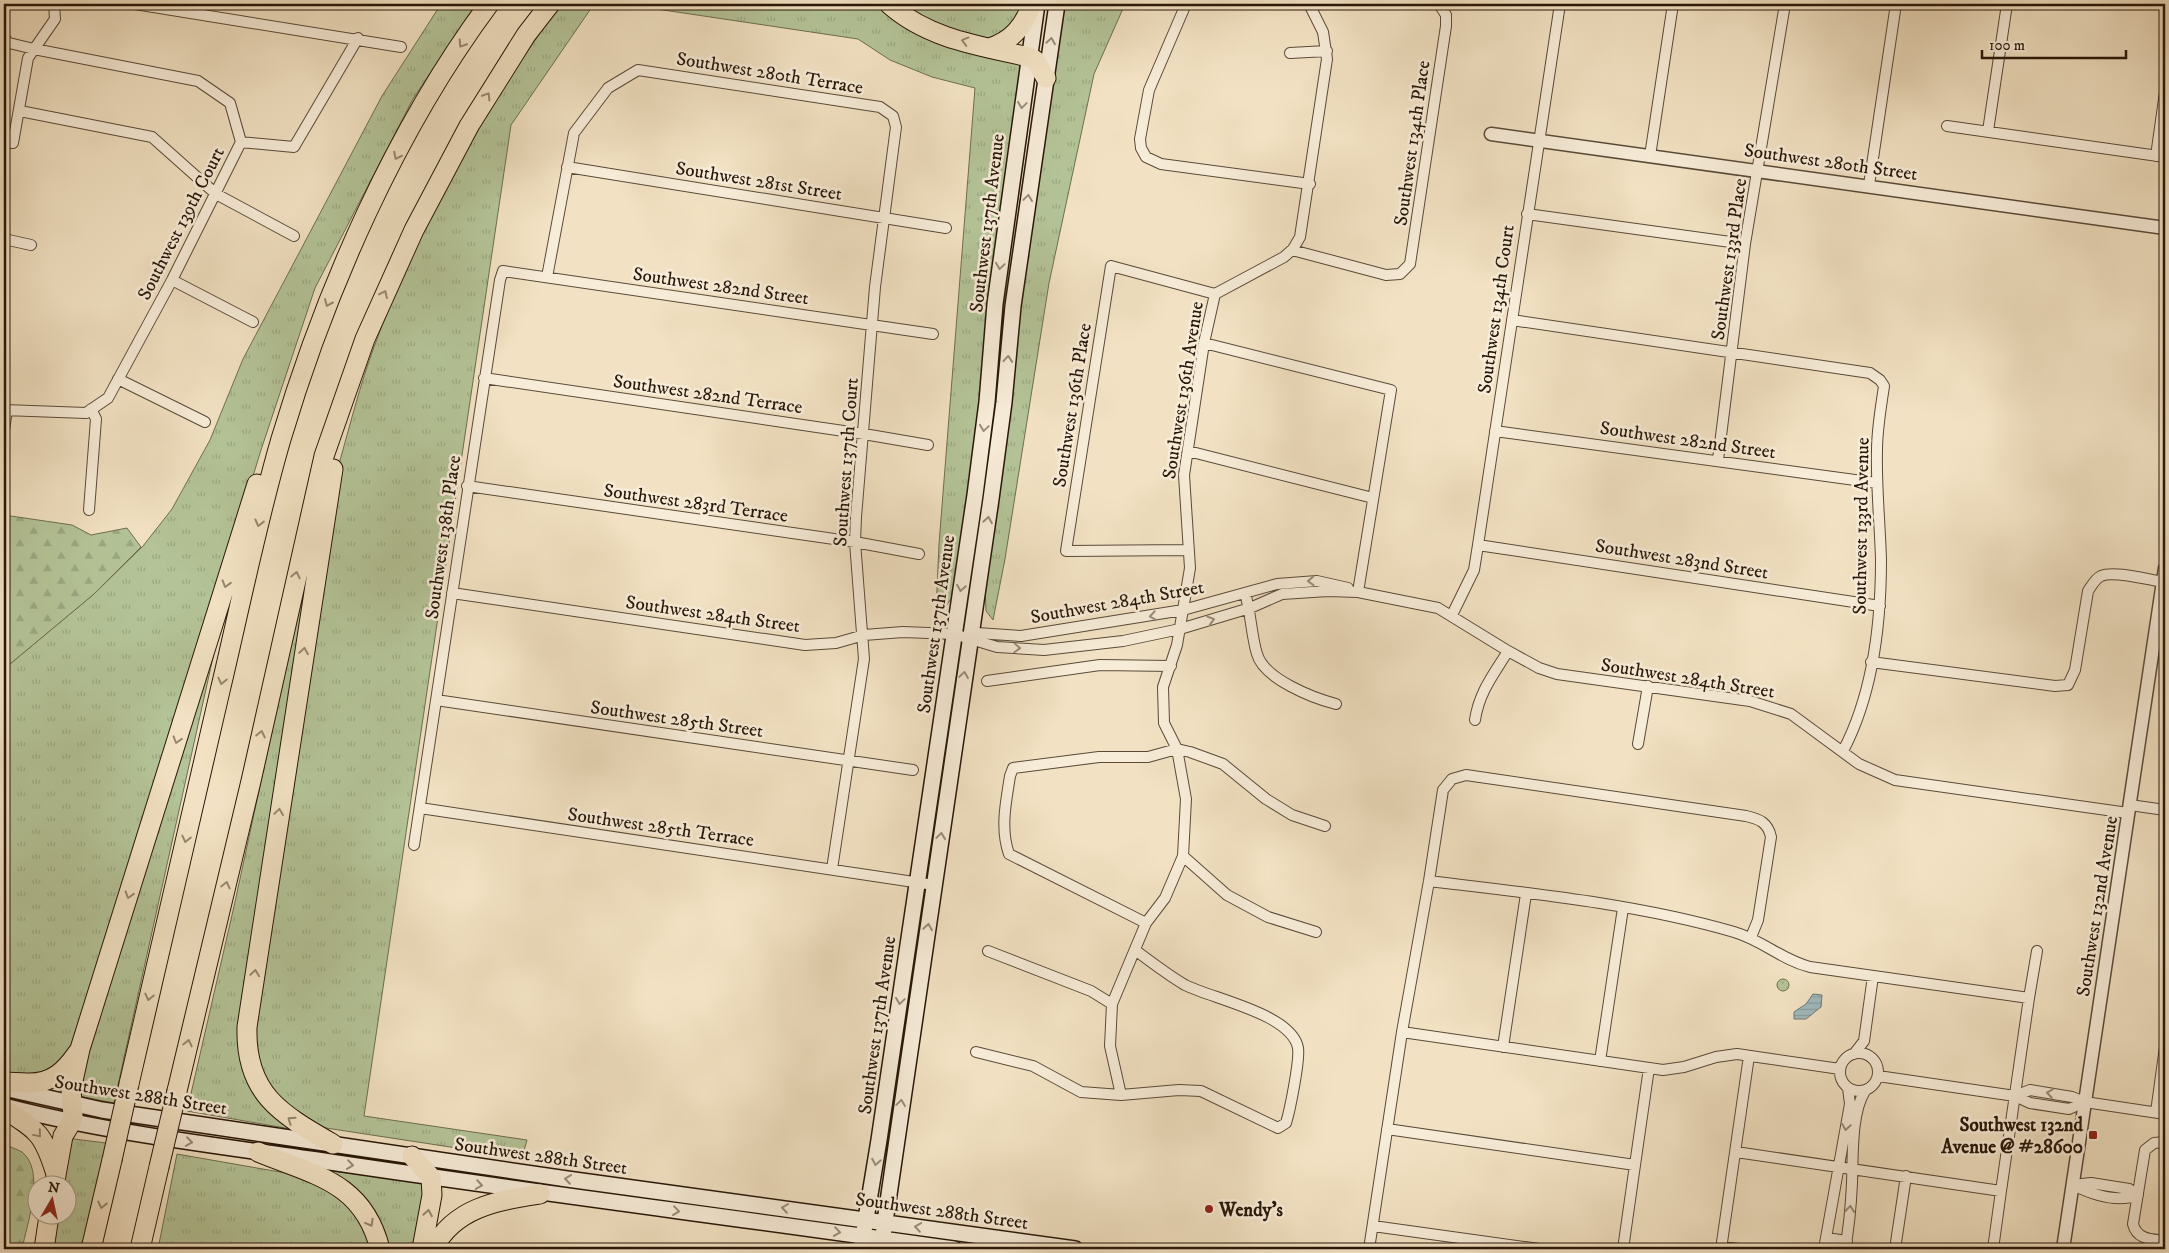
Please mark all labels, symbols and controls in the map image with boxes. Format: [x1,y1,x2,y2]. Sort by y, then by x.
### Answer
scale bar [1982,28,2125,60]
text: 100 m [1989,36,2025,55]
one-way arrow [962,37,970,47]
one-way arrow [1046,37,1056,45]
one-way arrow [459,38,468,48]
street label: Southwest 280th Terrace [675,47,865,100]
street label: Southwest 134th Place [1389,59,1435,227]
one-way arrow [481,93,491,102]
one-way arrow [1018,101,1028,109]
street label: Southwest 137th Avenue [965,132,1010,314]
street label: Southwest 280th Street [1743,139,1919,186]
street label: Southwest 139th Court [133,143,230,304]
one-way arrow [393,151,403,160]
street label: Southwest 281st Street [674,157,844,206]
street label: Southwest 133rd Place [1707,177,1752,342]
one-way arrow [1022,194,1033,202]
street label: Southwest 134th Court [1473,223,1520,395]
one-way arrow [995,262,1006,270]
street label: Southwest 282nd Street [631,263,810,310]
one-way arrow [378,290,389,299]
one-way arrow [324,298,335,307]
street label: Southwest 136th Avenue [1158,300,1209,481]
street label: Southwest 136th Place [1048,321,1097,489]
one-way arrow [1002,355,1013,363]
street label: Southwest 282nd Terrace [612,370,804,419]
street label: Southwest 137th Court [829,377,864,547]
street label: Southwest 282nd Street [1598,417,1777,464]
one-way arrow [979,424,990,432]
street label: Southwest 133rd Avenue [1848,437,1875,615]
street label: Southwest 138th Place [421,454,466,621]
street label: Southwest 283rd Terrace [602,479,790,528]
one-way arrow [982,516,992,525]
one-way arrow [254,518,265,527]
street label: Southwest 137th Avenue [913,533,960,715]
street label: Southwest 283nd Street [1593,534,1770,585]
one-way arrow [290,571,301,579]
street label: Southwest 284th Street [1029,576,1206,629]
one-way arrow [1307,576,1315,587]
one-way arrow [221,580,231,588]
one-way arrow [956,584,966,593]
street label: Southwest 284th Street [624,591,801,638]
one-way arrow [1149,610,1158,620]
one-way arrow [1207,615,1215,625]
one-way arrow [1013,643,1021,654]
one-way arrow [298,647,308,656]
street label: Southwest 284th Street [1599,653,1776,704]
one-way arrow [958,671,969,679]
one-way arrow [217,676,228,685]
street label: Southwest 285th Street [589,696,765,743]
one-way arrow [256,729,266,738]
one-way arrow [173,735,183,743]
street label: Southwest 285th Terrace [566,803,756,852]
one-way arrow [274,808,284,816]
street label: Southwest 132nd Avenue [2072,814,2123,998]
one-way arrow [935,832,946,840]
one-way arrow [181,835,192,844]
one-way arrow [220,881,231,890]
one-way arrow [125,890,135,898]
one-way arrow [922,922,932,931]
street label: Southwest 137th Avenue [854,934,901,1116]
one-way arrow [250,968,260,977]
one-way arrow [144,993,155,1002]
one-way arrow [895,997,906,1005]
one-way arrow [183,1040,193,1048]
street label: Southwest 288th Street [53,1070,229,1120]
one-way arrow [2046,1089,2055,1099]
one-way arrow [895,1099,905,1108]
place label: Southwest 132nd Avenue @ #28600 [1940,1114,2084,1159]
one-way arrow [287,1117,297,1126]
one-way arrow [1842,1123,1852,1132]
one-way arrow [33,1129,42,1138]
marker: Southwest 132nd Avenue @ #28600 [2087,1129,2099,1141]
street label: Southwest 288th Street [453,1133,629,1180]
one-way arrow [184,1136,193,1146]
one-way arrow [871,1157,881,1166]
one-way arrow [345,1160,354,1170]
one-way arrow [563,1175,572,1185]
north arrow [28,1176,78,1226]
text: N [47,1178,61,1198]
one-way arrow [475,1179,483,1189]
street label: Southwest 288th Street [854,1188,1030,1235]
place label: Wendy's [1218,1199,1283,1222]
one-way arrow [97,1200,108,1209]
one-way arrow [780,1203,788,1214]
marker: Wendy's [1203,1203,1215,1215]
one-way arrow [671,1205,680,1215]
one-way arrow [1844,1205,1855,1213]
one-way arrow [423,1209,433,1218]
one-way arrow [363,1217,373,1226]
one-way arrow [914,1222,922,1232]
one-way arrow [833,1226,841,1237]

